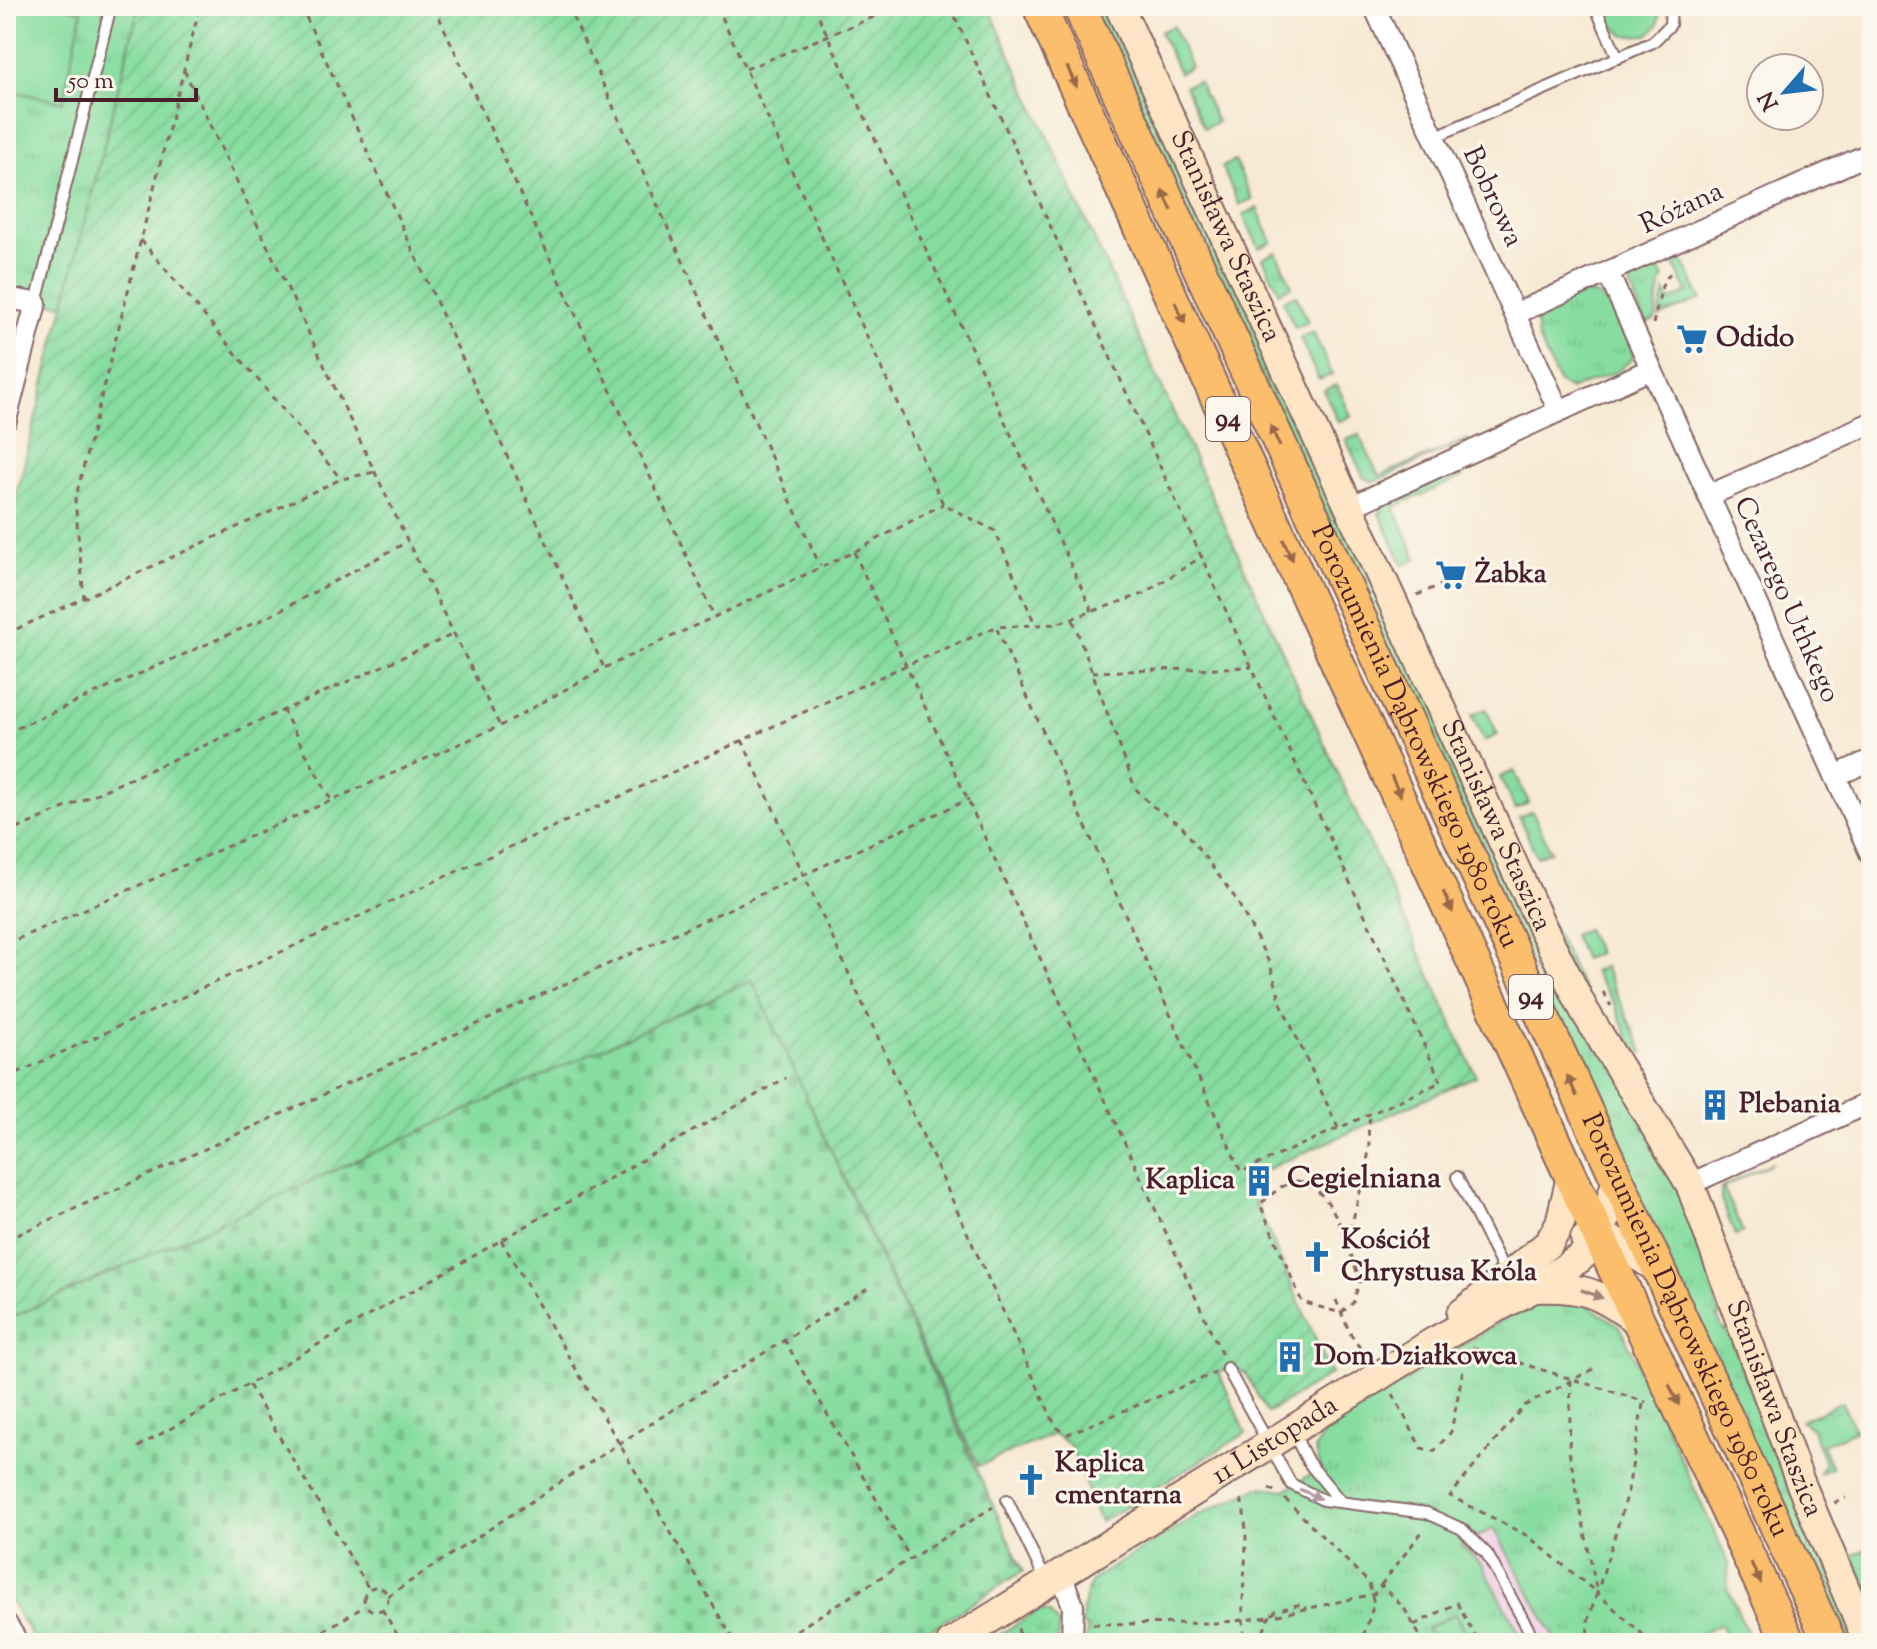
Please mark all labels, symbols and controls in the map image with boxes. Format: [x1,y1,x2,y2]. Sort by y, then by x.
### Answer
scale bar [56,52,196,102]
north arrow [1745,52,1825,132]
text: 50 m [66,65,114,99]
one-way arrow [1065,65,1078,89]
text: N [1752,84,1788,115]
street label: Stanisława Staszica [1159,124,1291,349]
street label: Bobrowa [1451,140,1533,254]
street label: Różana [1634,172,1730,246]
one-way arrow [1161,188,1174,211]
one-way arrow [1173,302,1187,325]
place label: Odido [1716,319,1794,359]
supermarket icon: Odido [1675,322,1709,356]
road number: 94 [1206,397,1250,441]
one-way arrow [1269,424,1282,448]
street label: Cezarego Uthkego [1723,491,1849,709]
street label: Porozumienia Dąbrowskiego 1980 roku [1300,518,1529,955]
one-way arrow [1281,538,1295,562]
place label: Żabka [1475,555,1547,595]
supermarket icon: Żabka [1434,558,1468,592]
street label: Stanisława Staszica [1429,713,1561,938]
one-way arrow [1389,774,1403,798]
one-way arrow [1442,891,1455,914]
road number: 94 [1509,975,1553,1019]
one-way arrow [1565,1074,1578,1097]
place label: Plebania [1739,1085,1841,1125]
building icon: Plebania [1698,1088,1732,1122]
street label: Porozumienia Dąbrowskiego 1980 roku [1570,1107,1799,1544]
district label: Cegielniana [1287,1158,1441,1201]
place label: Kaplica [1146,1161,1235,1201]
building icon: Kaplica [1242,1164,1276,1198]
place label: Kościół Chrystusa Króla [1341,1221,1537,1293]
church icon: Kościół Chrystusa Króla [1300,1240,1334,1274]
one-way arrow [1580,1288,1604,1301]
street label: Stanisława Staszica [1715,1295,1833,1524]
place label: Dom Działkowca [1314,1337,1517,1377]
building icon: Dom Działkowca [1273,1340,1307,1374]
one-way arrow [1668,1384,1681,1407]
street label: 11 Listopada [1204,1386,1346,1495]
place label: Kaplica cmentarna [1055,1444,1182,1516]
church icon: Kaplica cmentarna [1014,1463,1048,1497]
one-way arrow [1298,1487,1321,1501]
one-way arrow [1749,1561,1763,1584]

